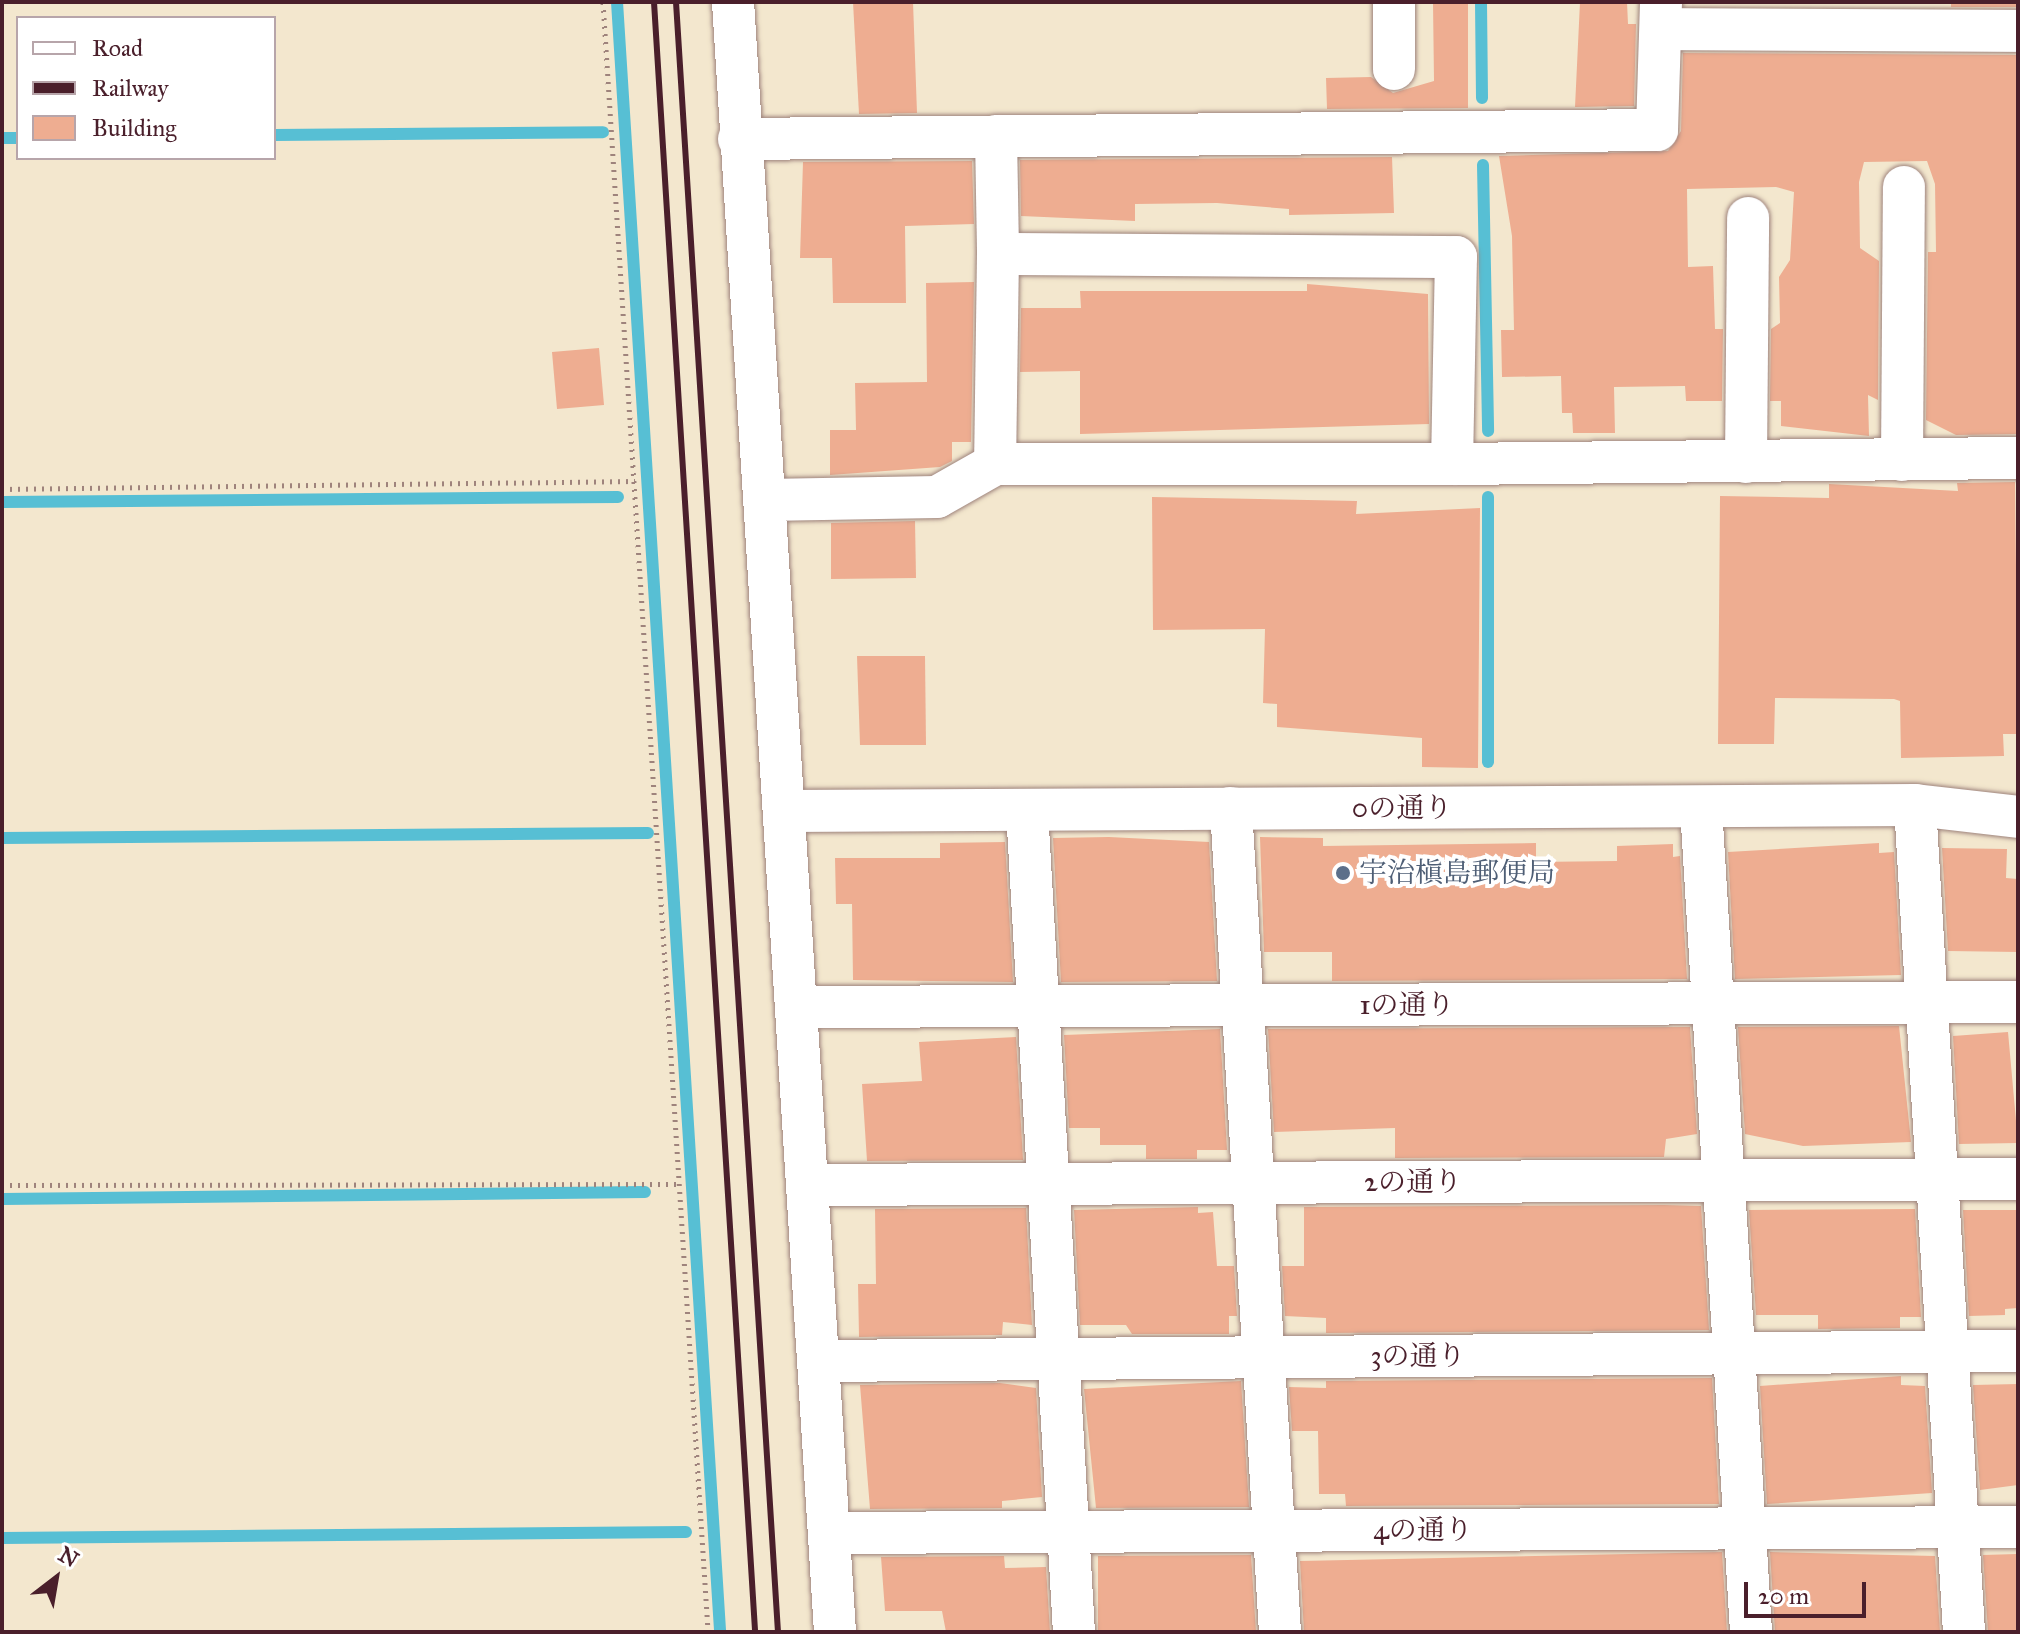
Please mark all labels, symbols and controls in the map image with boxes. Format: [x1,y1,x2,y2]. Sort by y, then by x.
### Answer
legend [16,16,276,160]
text: Road [92,33,143,63]
text: Railway [92,73,169,103]
text: Building [92,113,177,143]
street label: 0の通り [1352,791,1452,825]
place label: 宇治槇島郵便局 [1359,856,1555,890]
marker: 宇治槇島郵便局 [1334,864,1352,882]
street label: 1の通り [1359,988,1455,1022]
street label: 2の通り [1364,1165,1462,1199]
street label: 3の通り [1370,1339,1466,1373]
street label: 4の通り [1373,1513,1473,1547]
north arrow [16,1538,96,1618]
text: N [54,1541,84,1573]
scale bar [1748,1566,1870,1616]
text: 20 m [1758,1581,1809,1611]

